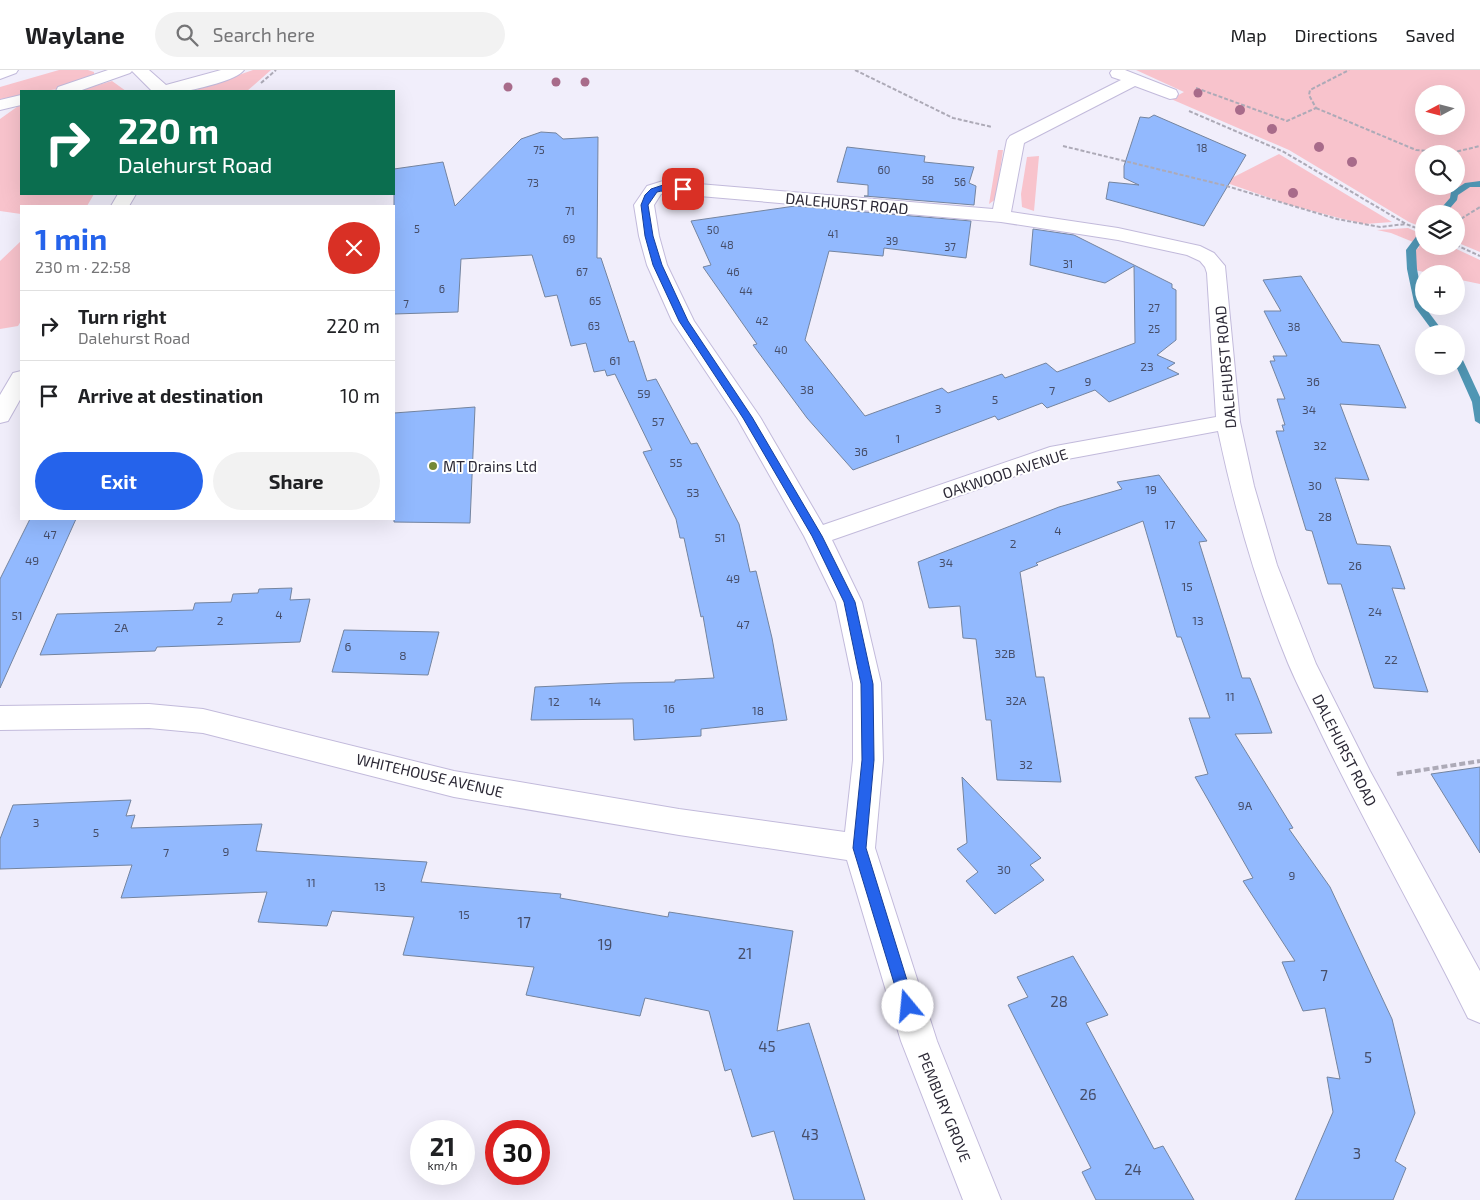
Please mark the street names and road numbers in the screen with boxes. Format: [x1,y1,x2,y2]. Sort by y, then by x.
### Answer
street label: DALEHURST ROAD [785,189,909,217]
street label: DALEHURST ROAD [1211,305,1239,429]
street label: OAKWOOD AVENUE [940,444,1070,502]
street label: DALEHURST ROAD [1309,691,1381,809]
street label: WHITEHOUSE AVENUE [355,749,505,801]
street label: PEMBURY GROVE [915,1050,975,1164]

